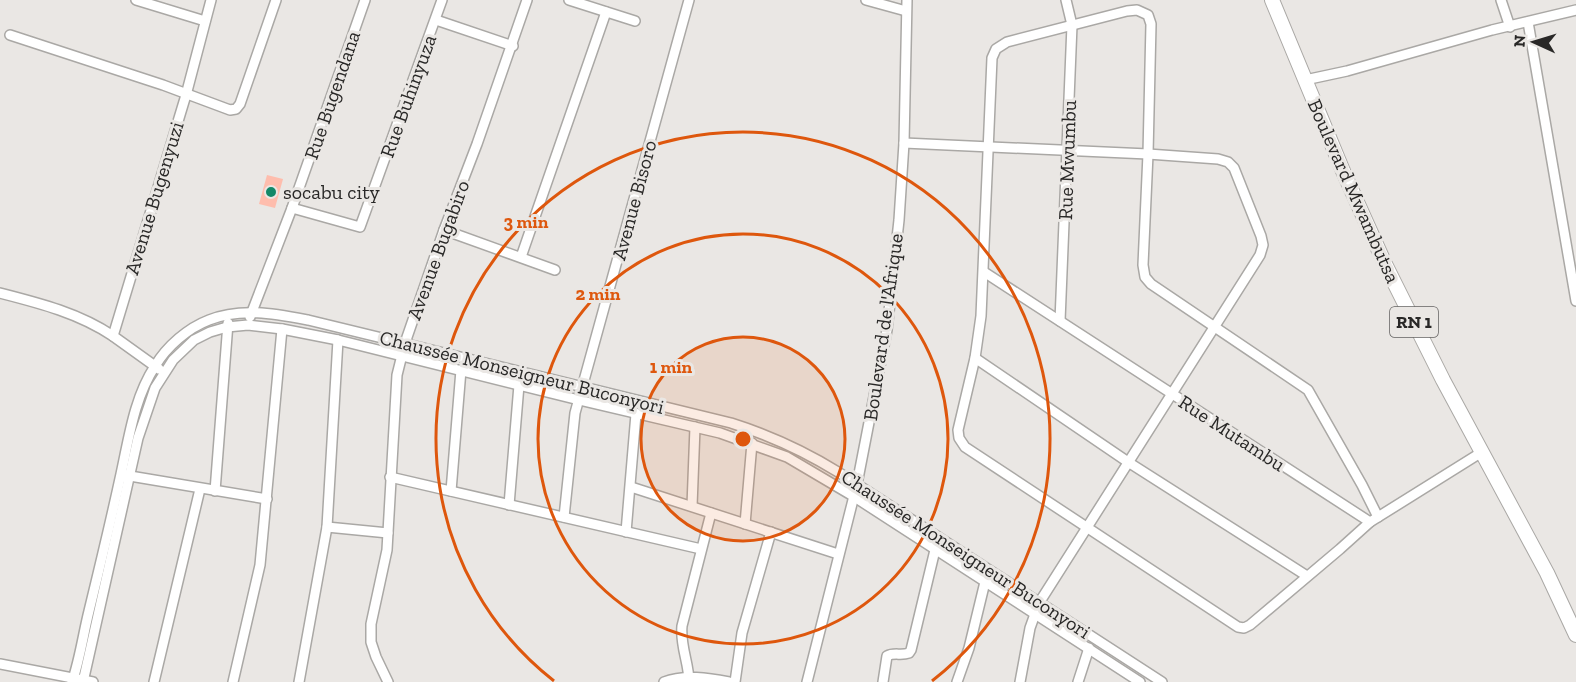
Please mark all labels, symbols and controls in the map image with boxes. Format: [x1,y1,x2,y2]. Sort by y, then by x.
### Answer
north arrow [1504,12,1564,72]
street label: Rue Bugendana [299,27,365,162]
street label: Rue Buhinyuza [375,31,441,161]
text: N [1510,34,1529,48]
street label: Boulevard Mwambutsa [1303,95,1405,287]
street label: Rue Mwumbu [1053,100,1081,220]
street label: Avenue Bugenyuzi [119,118,189,277]
street label: Avenue Bisoro [606,137,662,263]
street label: Avenue Bugabiro [402,177,474,323]
place label: socabu city [283,180,381,204]
marker: socabu city [264,185,278,199]
text: 3 min [504,211,549,233]
street label: Boulevard de l'Afrique [858,232,908,422]
text: 2 min [576,283,621,305]
road number: RN 1 [1390,307,1438,337]
street label: Chaussée Monseigneur Buconyori [377,325,667,419]
text: 1 min [650,356,693,378]
street label: Rue Mutambu [1174,390,1290,476]
centre of rings [733,429,753,449]
street label: Chaussée Monseigneur Buconyori [837,464,1095,644]

